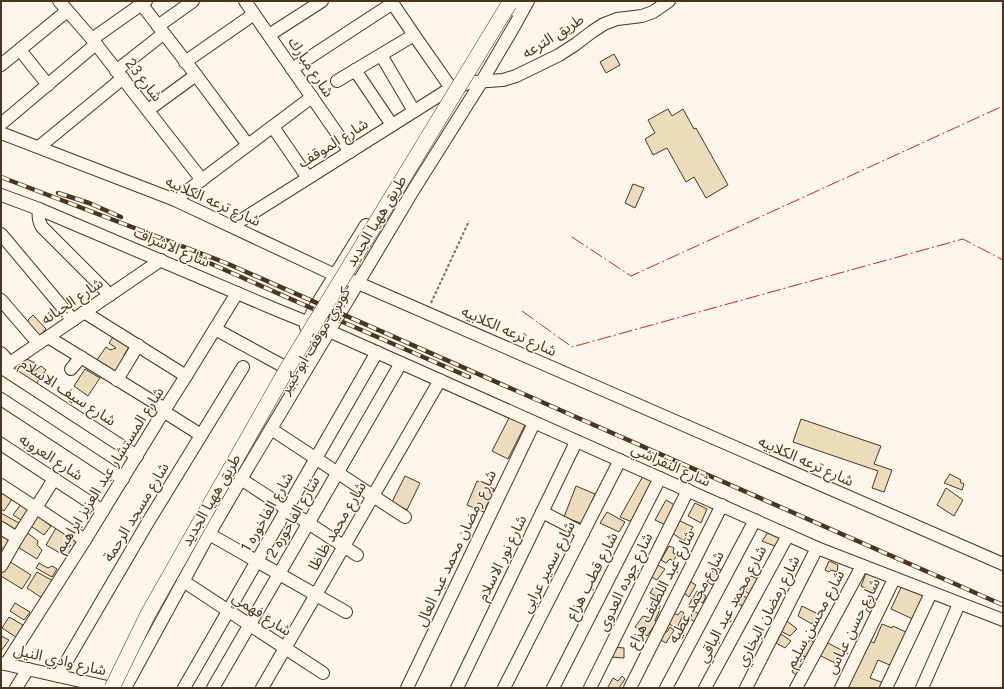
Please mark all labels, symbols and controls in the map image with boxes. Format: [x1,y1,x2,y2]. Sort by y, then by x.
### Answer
street label: طريق الترعه [519,10,588,63]
street label: شارع مبارك [282,33,338,102]
street label: شارع 23 [119,55,166,107]
street label: شارع الموقف [295,114,373,174]
street label: شارع ترعه الكلابيه [161,172,264,233]
street label: طريق ههيا الجديد [342,172,411,270]
street label: شارع الاشراف [130,223,213,274]
street label: شارع الجبانه [38,274,108,331]
street label: كوبري موقف ابو كبير [275,284,357,400]
street label: شارع ترعه الكلابيه [457,302,560,363]
street label: شارع سيف الاسلام [15,354,120,432]
street label: شارع المستشار عبد العزيز ابراهيم [50,383,170,558]
street label: شارع العروبه [14,430,86,487]
street label: شارع ترعه الكلابيه [754,432,857,493]
street label: شارع النقراشي [627,440,714,493]
street label: طريق ههيا الجديد [177,451,245,550]
street label: شارع مسجد الرحمة [99,459,175,566]
street label: شارع رمضان محمد عبد العال [412,467,503,630]
street label: شارع الفاخوره 1 [237,469,300,557]
street label: شارع الفاخوره 2 [262,473,326,562]
street label: شارع محمد ظاظا [304,478,372,575]
street label: شارع نور الاسلام [473,512,533,605]
street label: شارع سمير عرابى [517,518,582,617]
street label: شارع عبد اللطيف هزاع [623,526,702,653]
street label: شارع قطب هزاع [562,529,625,624]
street label: شارع جوده العدوى [593,530,659,635]
street label: شارع محمد عبد الباقي [694,542,773,667]
street label: شارع محمد عطيه [664,548,731,648]
street label: شارع رمضان البخاري [732,552,806,671]
street label: شارع محسن سليم [782,567,851,672]
street label: شارع حسن عباس [822,575,887,678]
street label: شارع فهمي [227,588,295,642]
street label: شارع وادي النيل [11,641,108,682]

